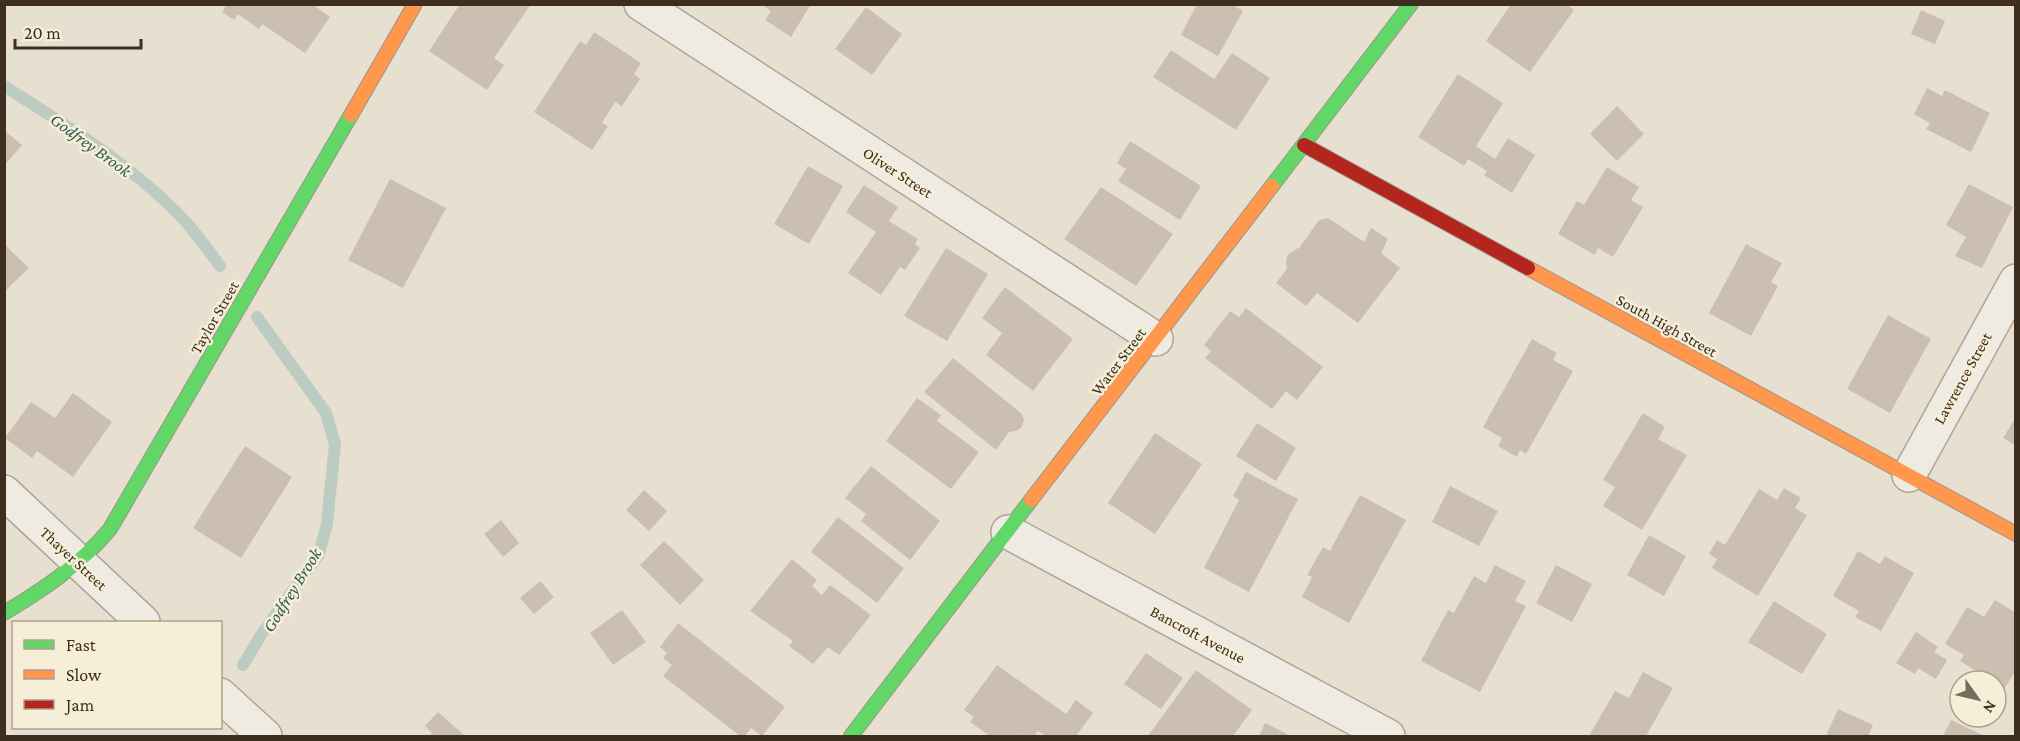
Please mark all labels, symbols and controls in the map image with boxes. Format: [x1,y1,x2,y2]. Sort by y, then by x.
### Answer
scale bar [15,12,141,50]
text: 20 m [24,23,61,43]
water label: Godfrey Brook [47,109,136,182]
street label: Oliver Street [860,144,936,202]
street label: Taylor Street [187,277,243,357]
street label: South High Street [1613,291,1721,361]
street label: Water Street [1088,324,1150,398]
street label: Lawrence Street [1930,329,1995,427]
street label: Thayer Street [36,523,111,595]
water label: Godfrey Brook [258,543,326,636]
street label: Bancroft Avenue [1147,602,1248,667]
legend [12,621,222,729]
text: Fast [66,635,97,655]
text: Slow [66,665,102,685]
north arrow [1948,669,2008,729]
text: Jam [64,695,95,715]
text: N [1980,698,2000,716]

